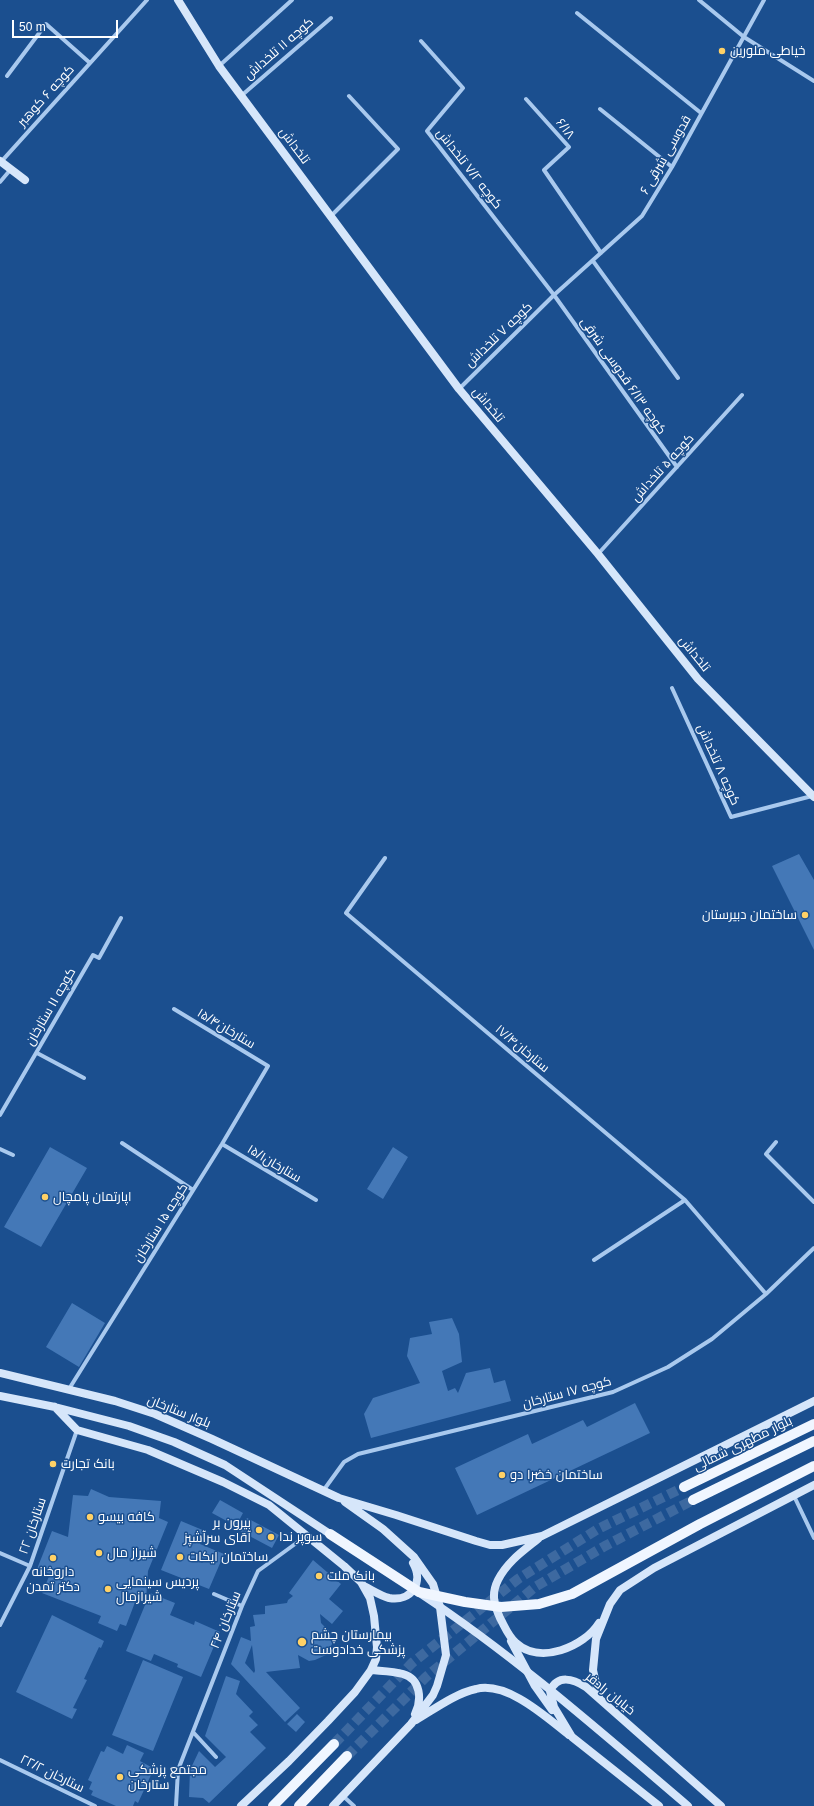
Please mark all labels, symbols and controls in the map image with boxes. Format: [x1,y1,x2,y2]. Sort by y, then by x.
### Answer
scale bar [14,12,120,38]
street label: کوچه ۱۱ تلخداش [241,15,317,83]
text: 50 m [19,20,46,34]
place label: خیاطی ملورین [730,43,805,59]
marker: خیاطی ملورین [717,46,727,56]
street label: کوچه ۶ کوهبر [14,62,78,130]
street label: قدوسی شرقی ۶ [637,113,695,197]
street label: ۶/۱۸ [552,116,578,142]
street label: تلخداش [275,125,313,167]
street label: کوچه ۷/۲ تلخداش [433,126,505,212]
street label: کوچه ۷ تلخداش [462,299,536,371]
street label: کوچه ۶/۱۳ قدوسی شرقی [577,314,669,438]
street label: تلخداش [469,384,507,426]
street label: کوچه ۵ تلخداش [628,431,698,505]
street label: تلخداش [675,633,713,675]
street label: کوچه ۸ تلخداش [693,722,743,808]
place label: ساختمان دبیرستان [702,907,797,923]
marker: ساختمان دبیرستان [800,910,810,920]
street label: کوچه ۱۱ ستارخان [22,965,80,1049]
street label: ستارخان۱۵/۴ [194,1006,258,1052]
street label: ستارخان۱۷/۴ [492,1022,552,1076]
street label: ستارخان۱۵/۱ [244,1142,304,1186]
street label: کوچه ۱۵ ستارخان [130,1181,192,1265]
place label: اپارتمان پامچال [53,1189,132,1205]
marker: اپارتمان پامچال [40,1192,50,1202]
street label: کوچه ۱۷ ستارخان [521,1374,613,1412]
street label: بلوار ستارخان [145,1392,213,1432]
street label: بلوار مطهرى شمالى [691,1413,795,1475]
place label: بانک تجارت [61,1456,115,1472]
marker: بانک تجارت [48,1459,58,1469]
place label: ساختمان خضرا دو [510,1467,603,1483]
marker: ساختمان خضرا دو [497,1470,507,1480]
street label: ۲۲ ستارخان [16,1496,50,1556]
place label: کافه بیسو [98,1509,155,1525]
marker: کافه بیسو [85,1512,95,1522]
place label: بیرون بر آقای سرآشپز [184,1515,251,1546]
marker: بیرون بر آقای سرآشپز [254,1525,264,1535]
place label: سوپر ندا [279,1529,322,1545]
marker: سوپر ندا [266,1532,276,1542]
place label: شیراز مال [107,1545,157,1561]
marker: شیراز مال [94,1548,104,1558]
place label: ساختمان ایکات [188,1549,268,1565]
marker: ساختمان ایکات [175,1552,185,1562]
marker: داروخانه دکتر تمدن [48,1553,58,1563]
place label: داروخانه دکتر تمدن [26,1564,80,1595]
place label: بانک ملت [327,1568,375,1584]
marker: بانک ملت [314,1571,324,1581]
place label: پردیس سینمایی شیرازمال [116,1574,199,1605]
marker: پردیس سینمایی شیرازمال [103,1584,113,1594]
street label: ۲۴ ستارخان [207,1589,245,1651]
place label: بیمارستان چشم پزشکی خدادوست [311,1627,405,1658]
marker: بیمارستان چشم پزشکی خدادوست [296,1636,308,1648]
street label: خیابان رادفر [582,1669,638,1719]
street label: ۲۲/۲ ستارخان [17,1752,87,1796]
place label: مجتمع پزشکی ستارخان [128,1762,207,1793]
marker: مجتمع پزشکی ستارخان [115,1772,125,1782]

